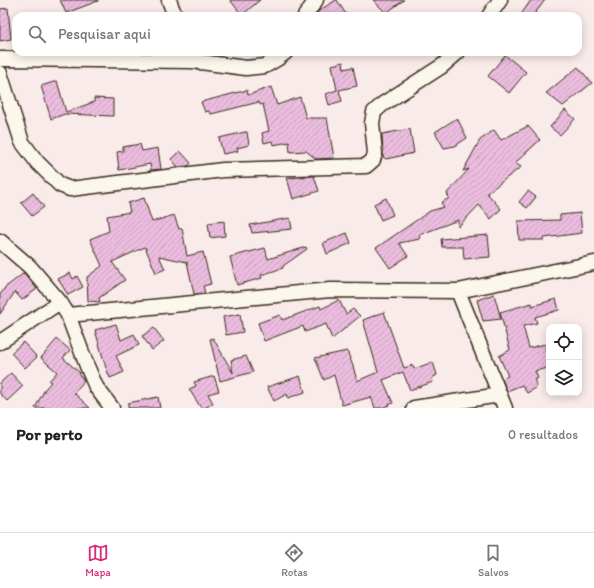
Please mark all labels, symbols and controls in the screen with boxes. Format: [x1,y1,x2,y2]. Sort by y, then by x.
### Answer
search box [12,12,582,56]
icon: search [26,23,48,45]
text: Pesquisar aqui [58,25,151,43]
map controls [546,324,582,396]
button: locate [546,324,582,360]
button: layers [546,360,582,396]
text: Por perto [16,424,83,444]
text: 0 resultados [508,427,578,442]
tab: Mapa [85,542,111,579]
tab: Rotas [281,542,308,579]
tab: Salvos [478,542,509,579]

